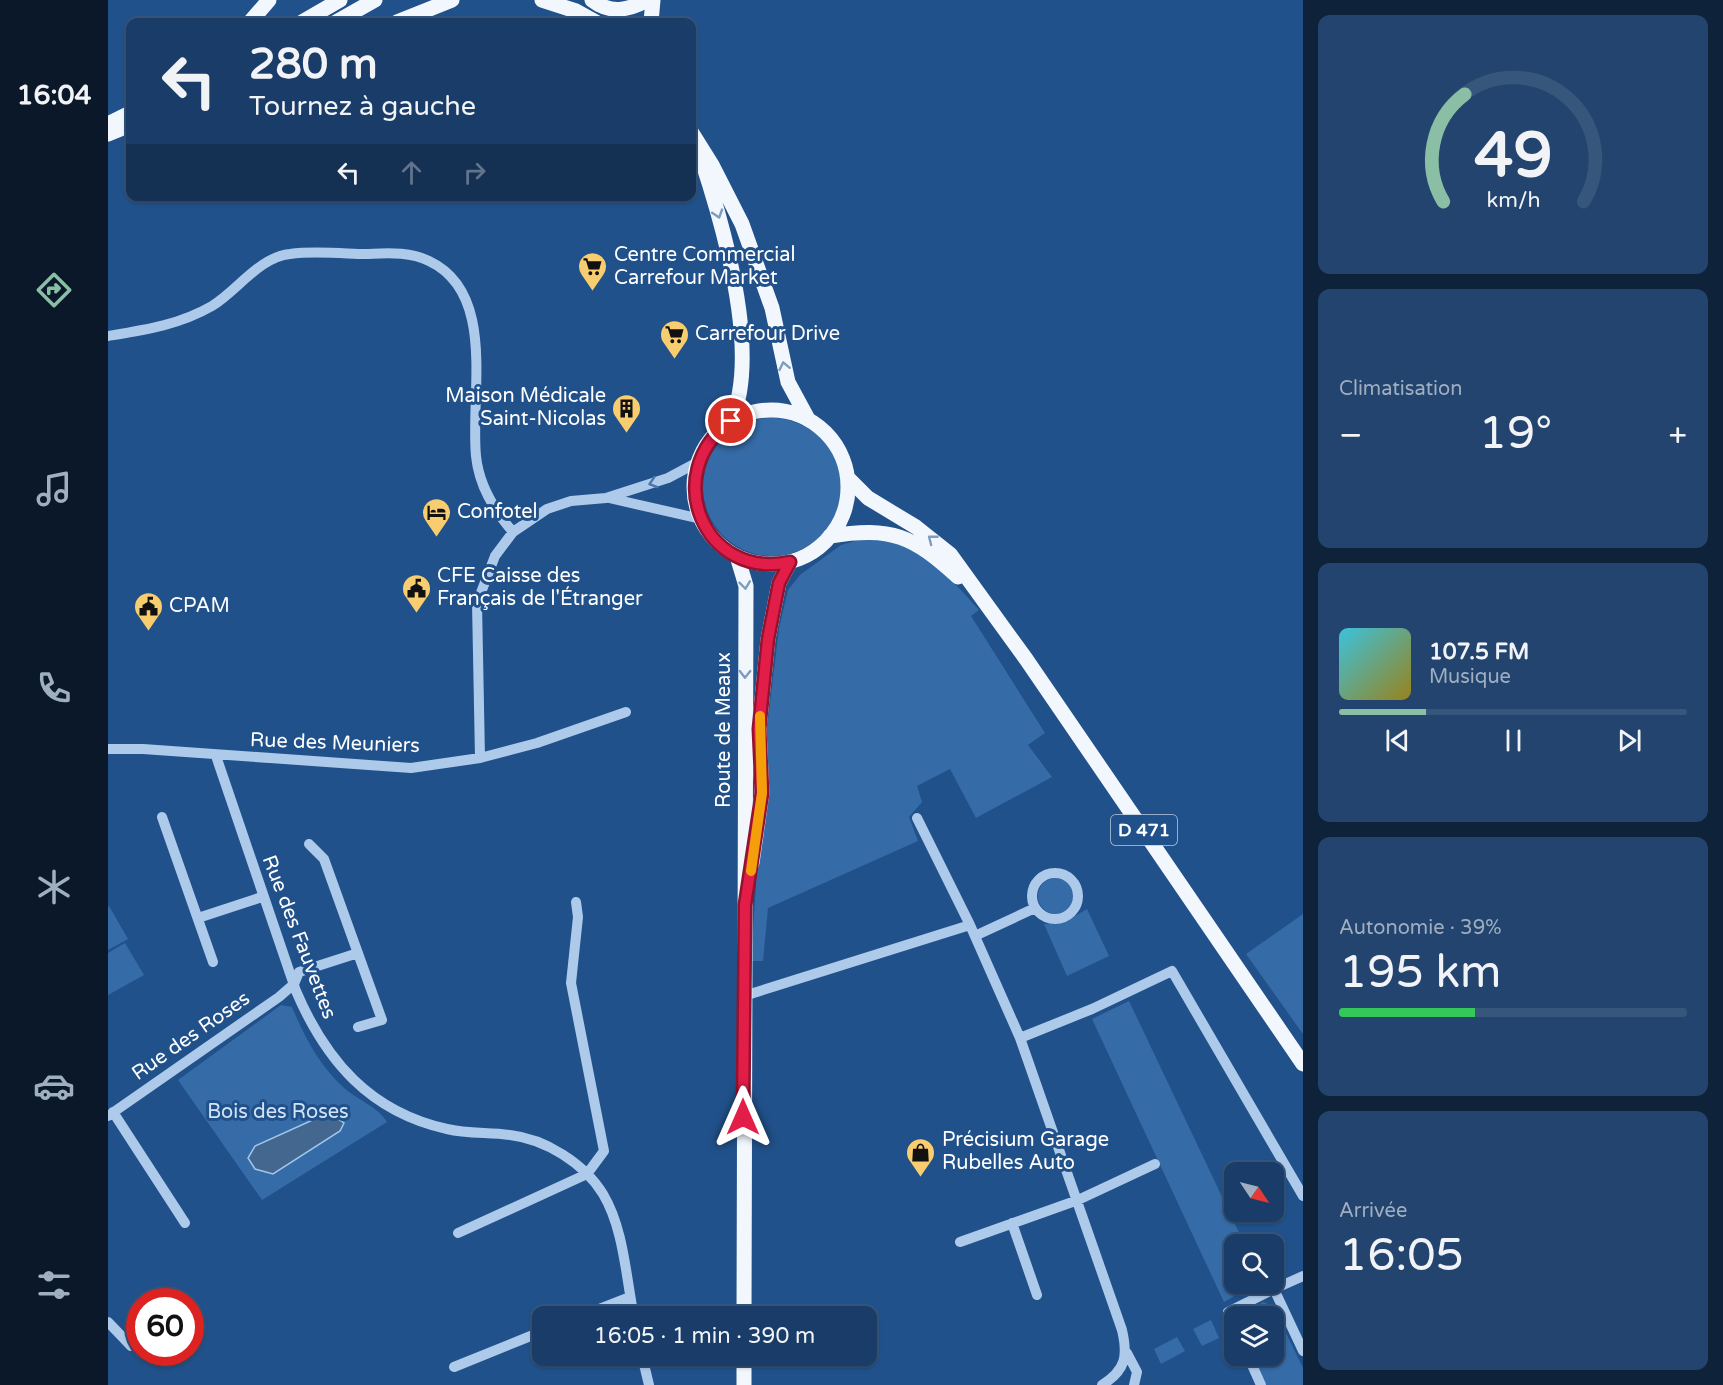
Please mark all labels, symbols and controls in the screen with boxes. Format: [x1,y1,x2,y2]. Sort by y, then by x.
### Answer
text: 280 m [249,39,378,90]
icon: left [150,42,228,120]
text: 16:04 [17,79,91,112]
text: Tournez à gauche [249,90,476,123]
text: 49 [1474,119,1552,194]
icon: left [332,156,365,189]
icon: ahead [395,156,428,189]
icon: right [458,156,491,189]
text: km/h [1486,187,1540,213]
one-way arrow [711,208,724,219]
place label: Centre Commercial Carrefour Market [614,243,795,290]
supermarket icon: Centre Commercial Carrefour Market [577,250,609,292]
icon: directions [33,269,75,311]
supermarket icon: Carrefour Drive [658,318,690,360]
place label: Carrefour Drive [695,322,840,346]
one-way arrow [778,361,791,371]
text: Climatisation [1339,377,1462,401]
place label: Maison Médicale Saint-Nicolas [445,384,606,431]
building icon: Maison Médicale Saint-Nicolas [611,392,643,434]
pin [705,395,756,446]
icon: arrive [714,404,747,437]
text: 19° [1479,407,1552,461]
text: − [1339,416,1363,455]
text: + [1668,416,1687,455]
icon: music [33,468,75,510]
one-way arrow [648,476,659,488]
hotel icon: Confotel [420,496,452,538]
place label: Confotel [457,500,538,524]
one-way arrow [927,535,938,546]
place label: CFE Caisse des Français de l'Étranger [437,564,643,611]
public building icon: CFE Caisse des Français de l'Étranger [400,572,432,614]
one-way arrow [738,581,751,590]
public building icon: CPAM [132,590,164,632]
place label: CPAM [169,594,230,618]
text: 107.5 FM [1429,639,1529,665]
street label: Route de Meaux [712,652,736,808]
text: Musique [1429,665,1511,689]
icon: phone [33,667,75,709]
one-way arrow [739,670,751,679]
icon: previous [1381,724,1414,757]
icon: pause [1497,724,1530,757]
icon: next [1613,724,1646,757]
street label: Rue des Meuniers [250,728,420,758]
road number: D 471 [1111,815,1177,845]
street label: Rue des Fauvettes [257,852,341,1022]
icon: climate [33,866,75,908]
text: Autonomie · 39% [1339,916,1501,940]
text: 195 km [1339,946,1501,1000]
street label: Rue des Roses [127,986,255,1086]
icon: car [33,1065,75,1107]
position arrow [711,1085,775,1149]
park label: Bois des Roses [207,1100,349,1124]
place label: Précisium Garage Rubelles Auto [942,1128,1109,1175]
shop icon: Précisium Garage Rubelles Auto [905,1136,937,1178]
north arrow [1224,1162,1284,1222]
map controls [1224,1162,1284,1366]
text: Arrivée [1339,1199,1407,1223]
text: 16:05 [1339,1229,1464,1283]
button: search [1224,1234,1284,1294]
icon: filters [33,1264,75,1306]
speed limit sign: 60 [126,1288,204,1366]
button: layers [1224,1306,1284,1366]
text: 16:05 · 1 min · 390 m [594,1323,815,1349]

